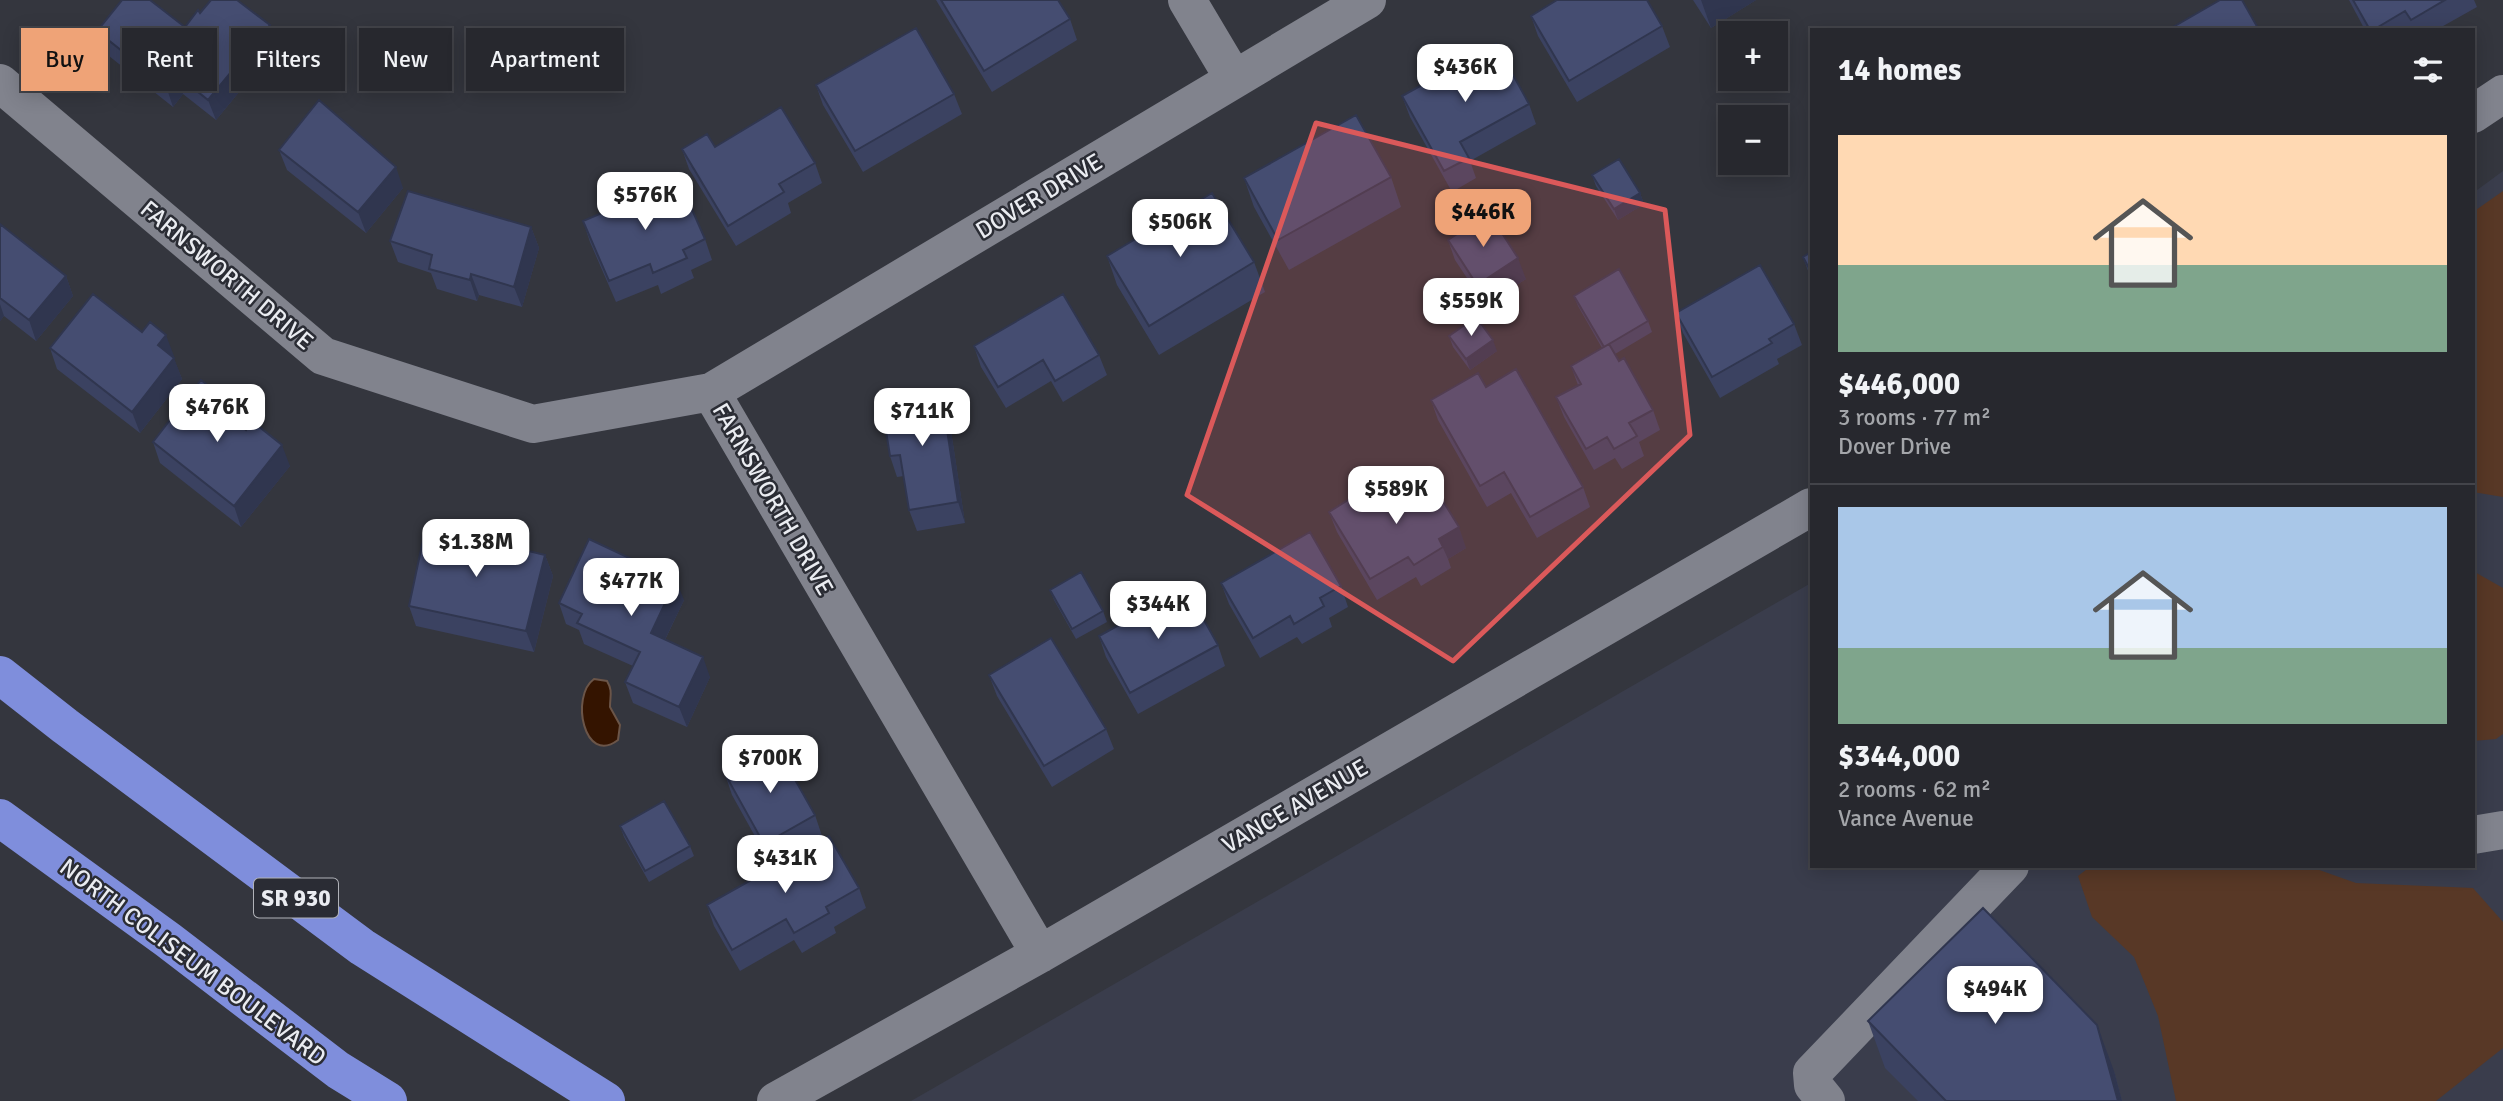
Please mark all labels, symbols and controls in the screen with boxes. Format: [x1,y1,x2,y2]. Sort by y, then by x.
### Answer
map controls [1718,21,1788,175]
button: + [1718,21,1788,91]
chip: Buy [21,28,108,91]
chip: Rent [122,28,217,91]
chip: Filters [231,28,345,91]
chip: New [359,28,452,91]
chip: Apartment [466,28,624,91]
pin: $436K [1416,44,1514,104]
icon: filters [2409,51,2447,89]
text: $436K [1433,52,1497,81]
text: 14 homes [1838,52,1961,89]
button: − [1718,105,1788,175]
street label: DOVER DRIVE [970,146,1108,246]
pin: $576K [596,173,694,232]
text: $576K [613,180,677,209]
icon: home [2080,180,2206,306]
pin: $446K [1434,190,1532,249]
street label: FARNSWORTH DRIVE [134,194,320,356]
text: $446K [1451,197,1515,226]
pin: $506K [1131,200,1229,259]
text: $506K [1148,207,1212,236]
pin: $559K [1422,278,1520,338]
text: $559K [1439,286,1503,315]
text: $446,000 [1838,366,1960,403]
pin: $476K [168,384,266,444]
pin: $711K [873,388,971,448]
text: $476K [185,392,249,421]
text: $711K [890,396,954,425]
street label: FARNSWORTH DRIVE [706,398,840,600]
text: 3 rooms · 77 m² [1838,403,1991,432]
text: Dover Drive [1838,432,1951,461]
pin: $589K [1347,466,1445,526]
text: $589K [1364,474,1428,503]
pin: $1.38M [419,520,533,579]
text: $1.38M [438,527,514,556]
icon: home [2080,552,2206,678]
pin: $477K [582,558,680,618]
text: $477K [599,566,663,595]
pin: $344K [1109,582,1207,641]
text: $344K [1126,589,1190,618]
pin: $700K [721,736,819,795]
text: $344,000 [1838,738,1960,775]
text: $700K [738,743,802,772]
street label: VANCE AVENUE [1217,752,1373,860]
text: 2 rooms · 62 m² [1838,775,1991,804]
text: Vance Avenue [1838,804,1974,833]
pin: $431K [736,836,834,895]
text: $431K [753,843,817,872]
street label: NORTH COLISEUM BOULEVARD [54,852,332,1072]
road number: SR 930 [254,878,338,917]
pin: $494K [1946,967,2044,1026]
text: $494K [1963,974,2027,1003]

